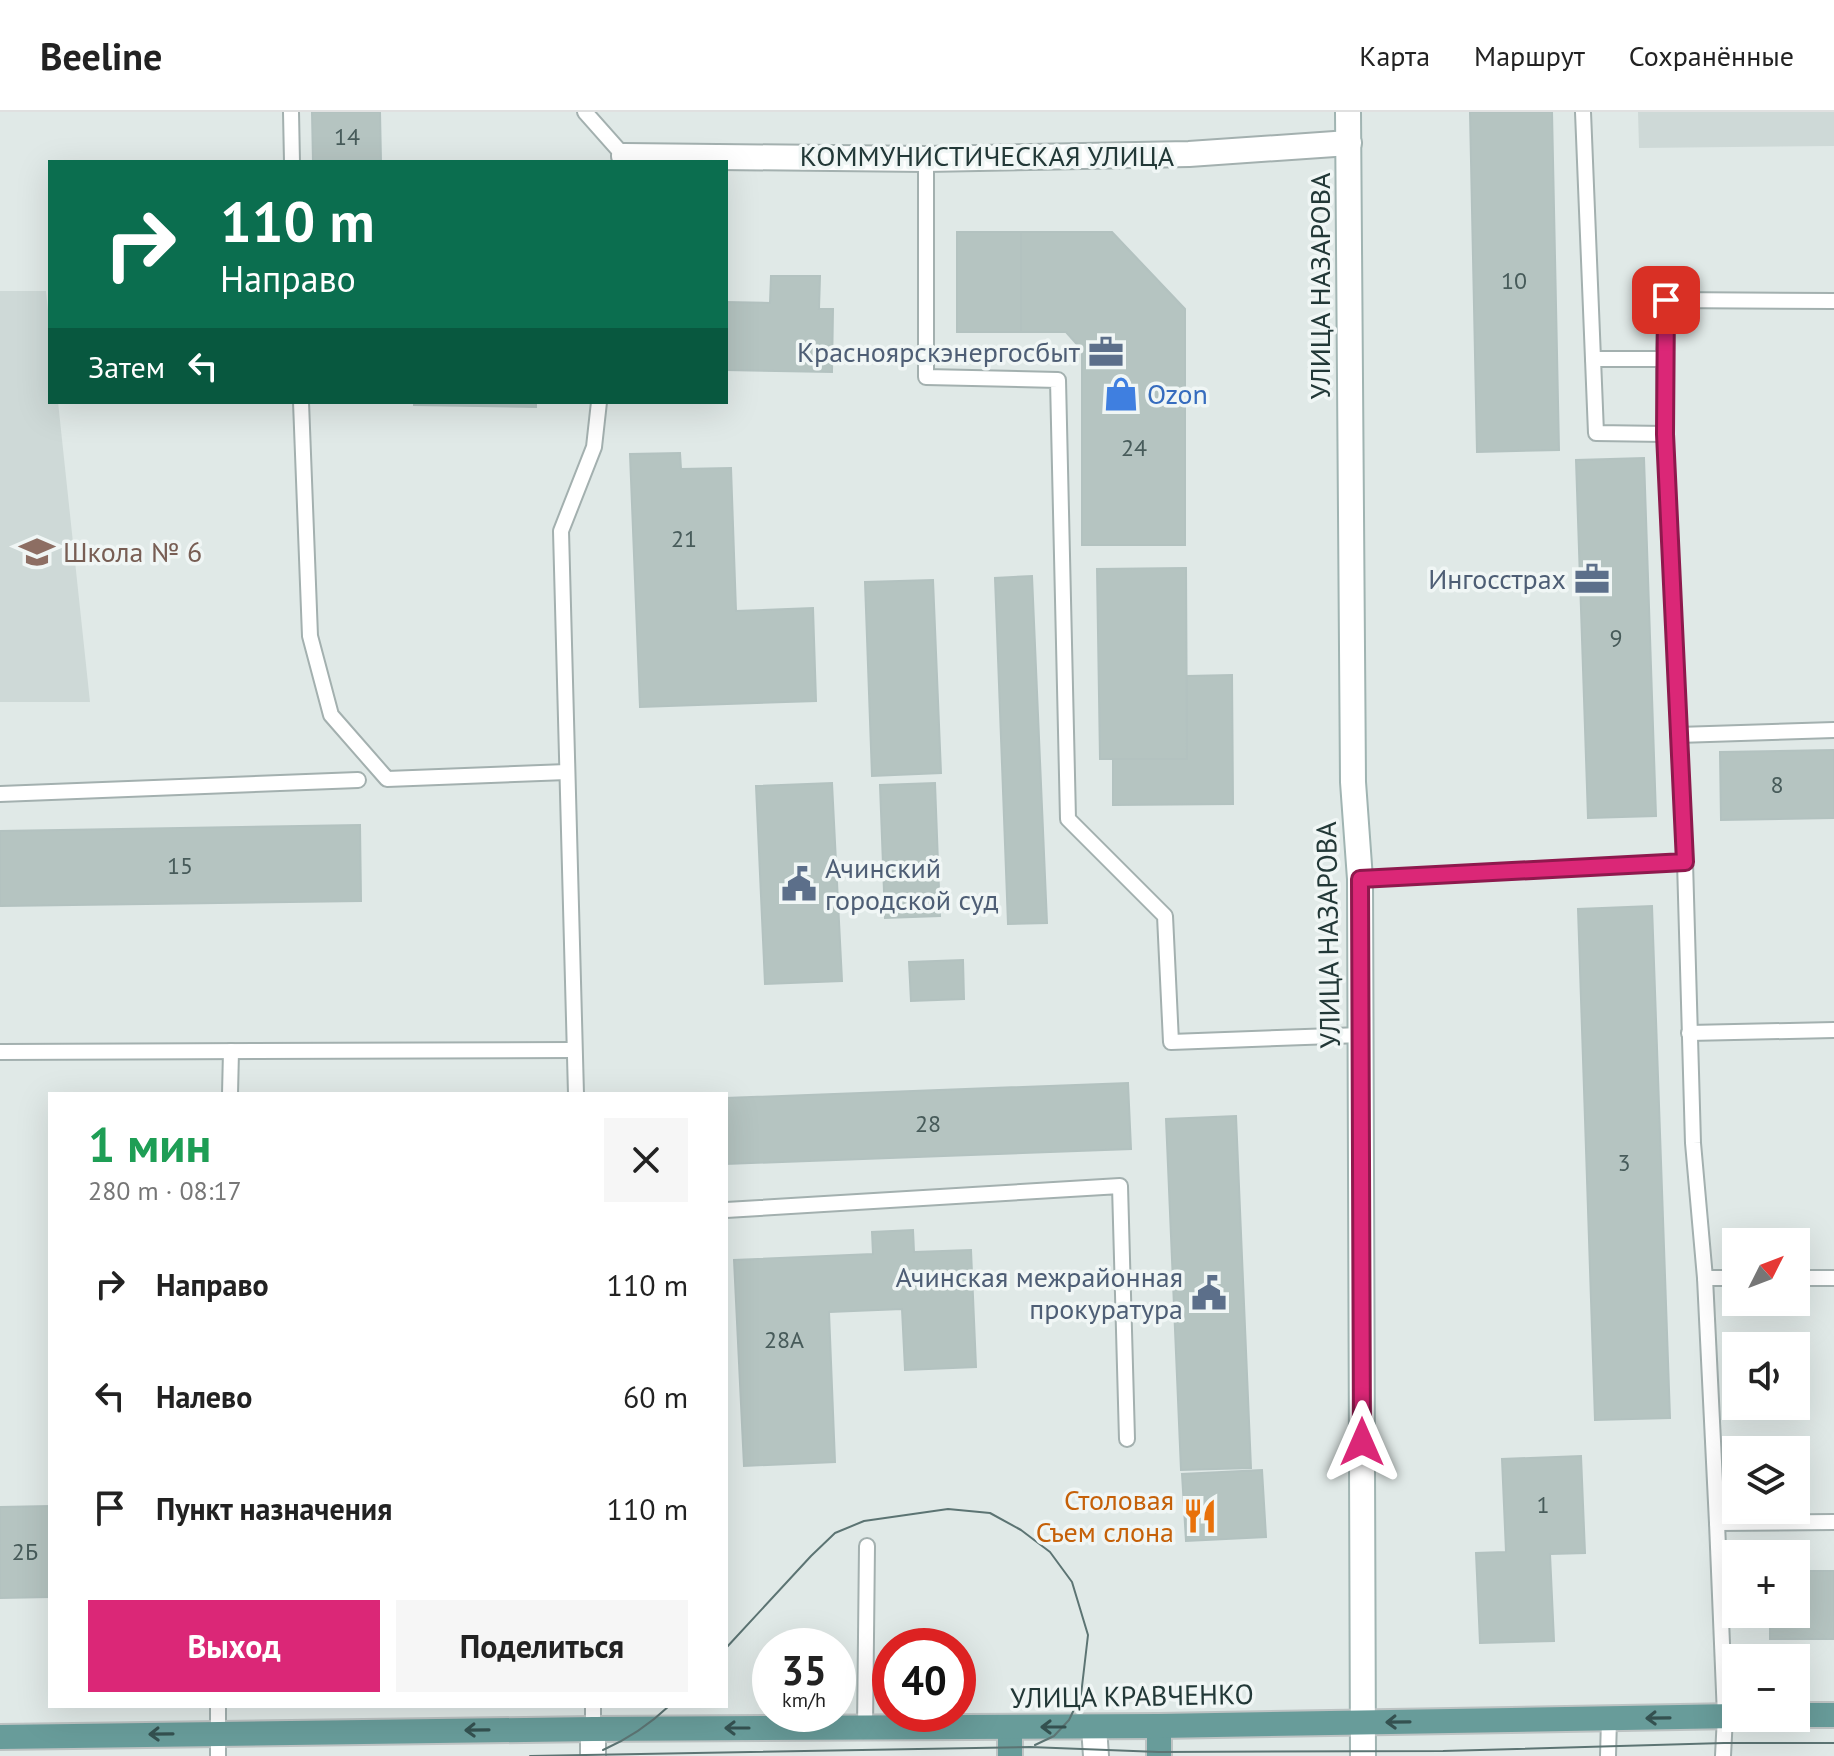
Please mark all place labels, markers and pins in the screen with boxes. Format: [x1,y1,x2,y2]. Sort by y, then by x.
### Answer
pin [1632,266,1700,334]
place label: Красноярскэнергосбыт [797,333,1081,370]
office icon: Красноярскэнергосбыт [1087,333,1125,371]
shop icon: Ozon [1102,375,1140,413]
place label: Ozon [1147,375,1208,412]
school or university icon: Школа № 6 [18,533,56,571]
place label: Школа № 6 [63,533,202,570]
place label: Ингосстрах [1428,560,1566,597]
office icon: Ингосстрах [1573,560,1611,598]
place label: Ачинский городской суд [825,849,999,918]
public building icon: Ачинский городской суд [780,865,818,903]
place label: Ачинская межрайонная прокуратура [895,1258,1183,1327]
public building icon: Ачинская межрайонная прокуратура [1190,1274,1228,1312]
place label: Столовая Съем слона [1036,1481,1174,1550]
restaurant icon: Столовая Съем слона [1181,1497,1219,1535]

